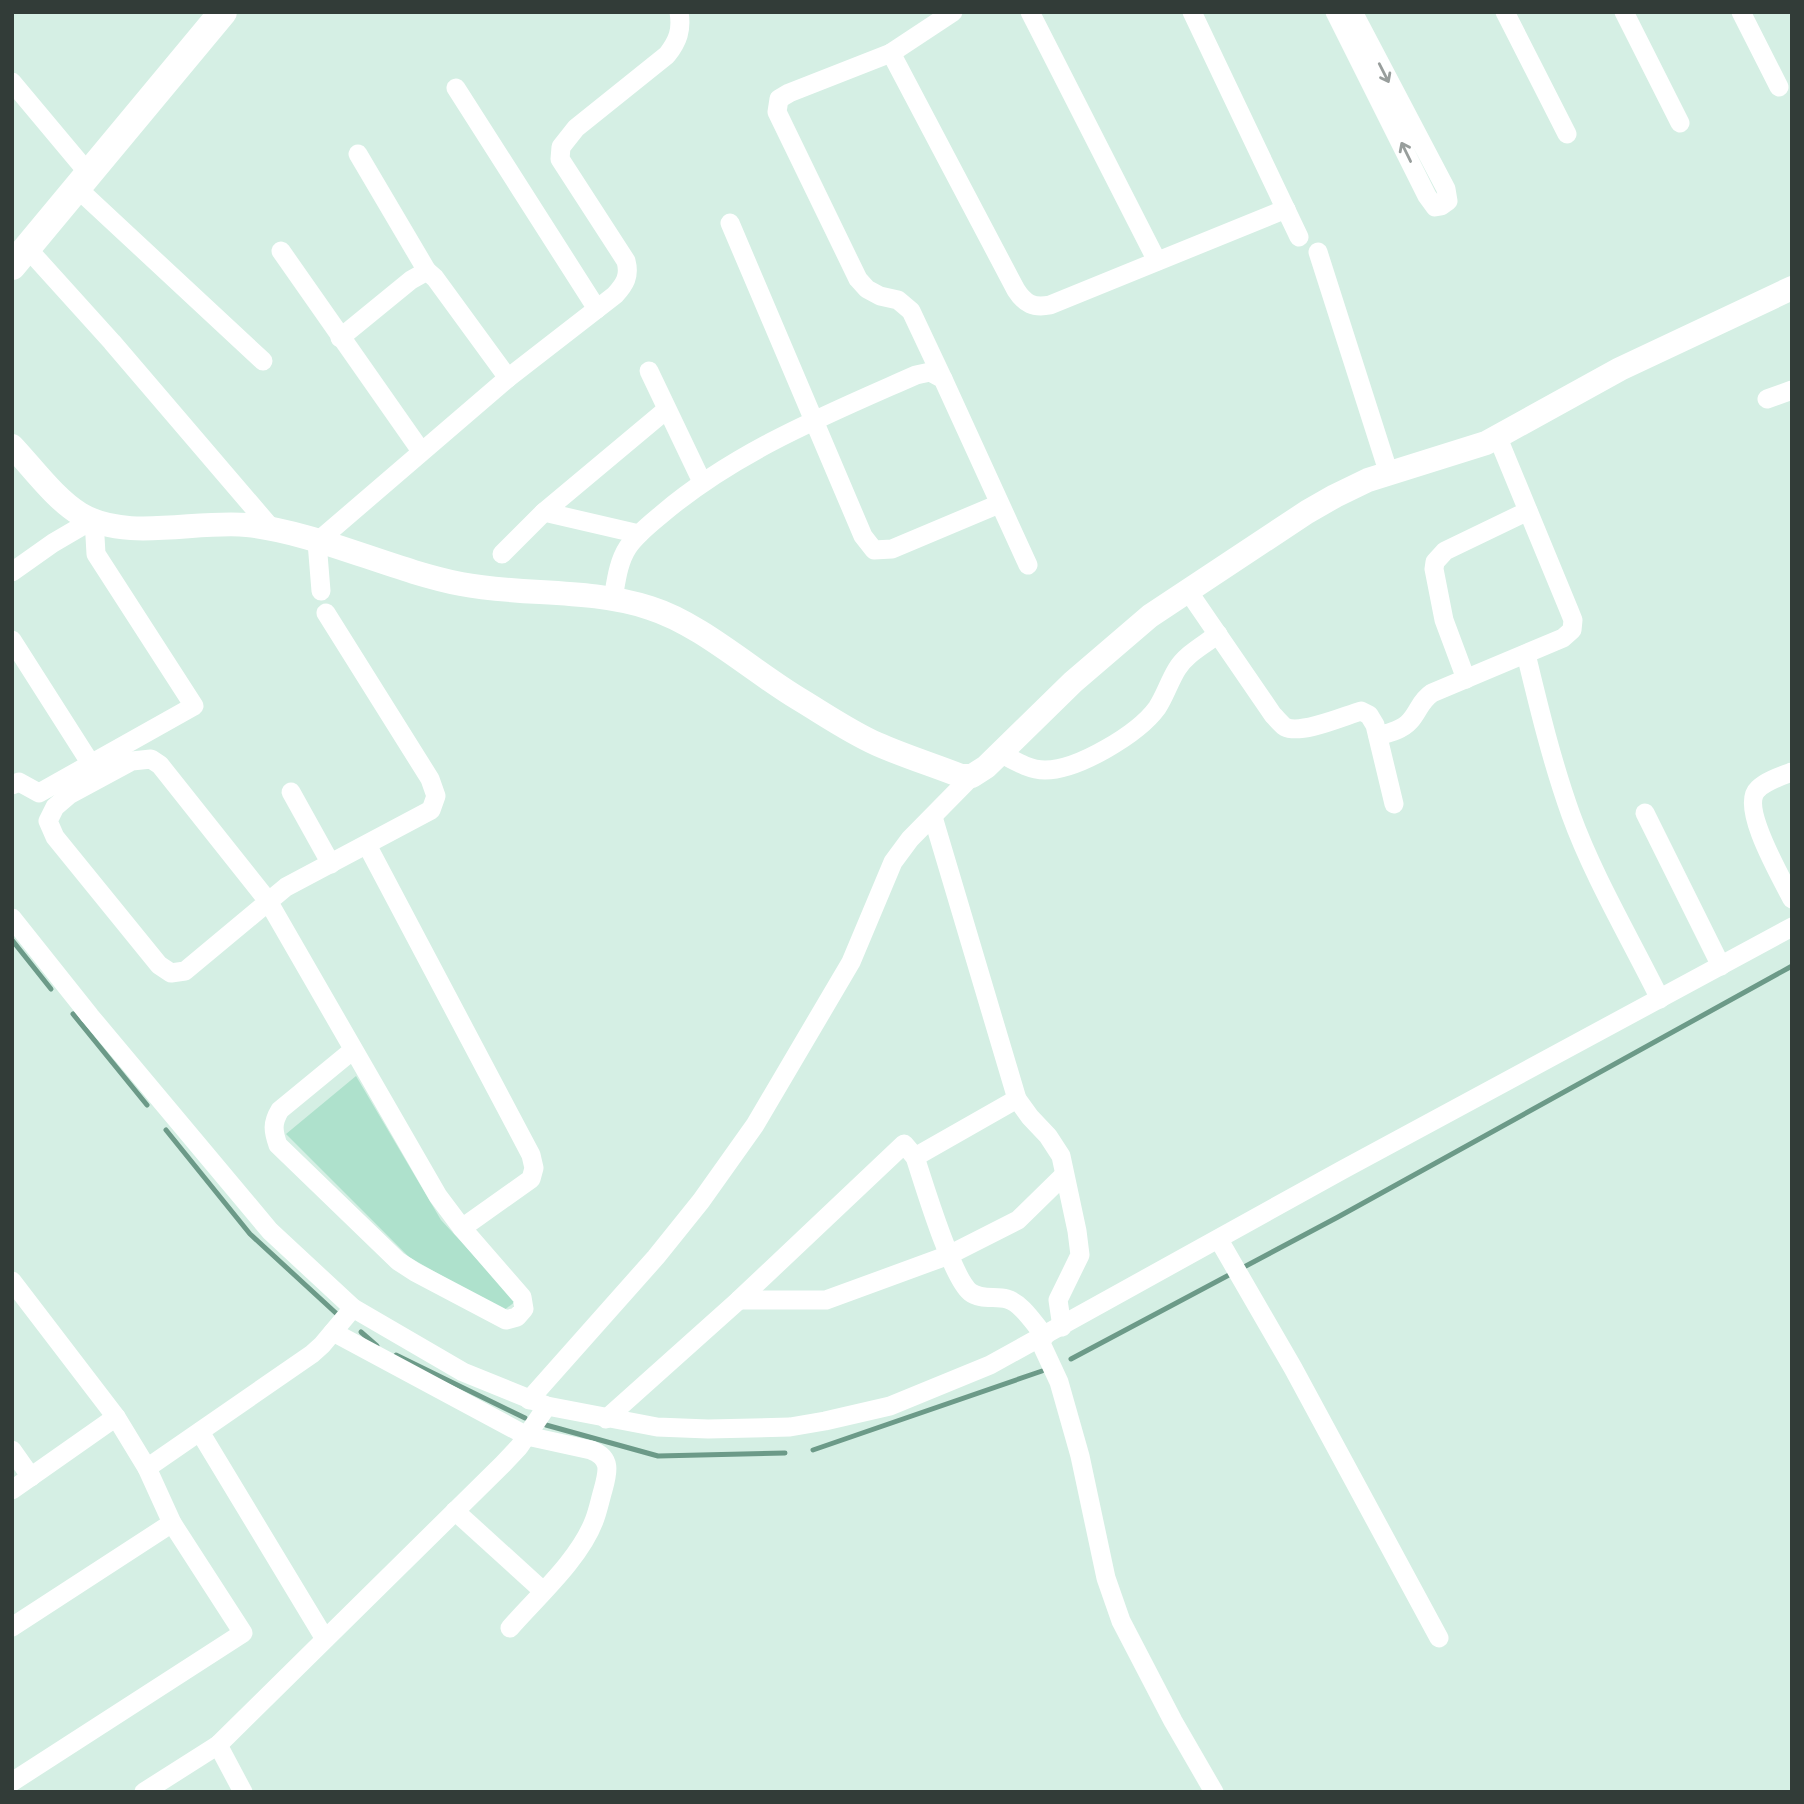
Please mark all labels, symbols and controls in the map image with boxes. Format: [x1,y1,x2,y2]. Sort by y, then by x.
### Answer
one-way arrow [1378,62,1392,83]
one-way arrow [1398,142,1411,163]

